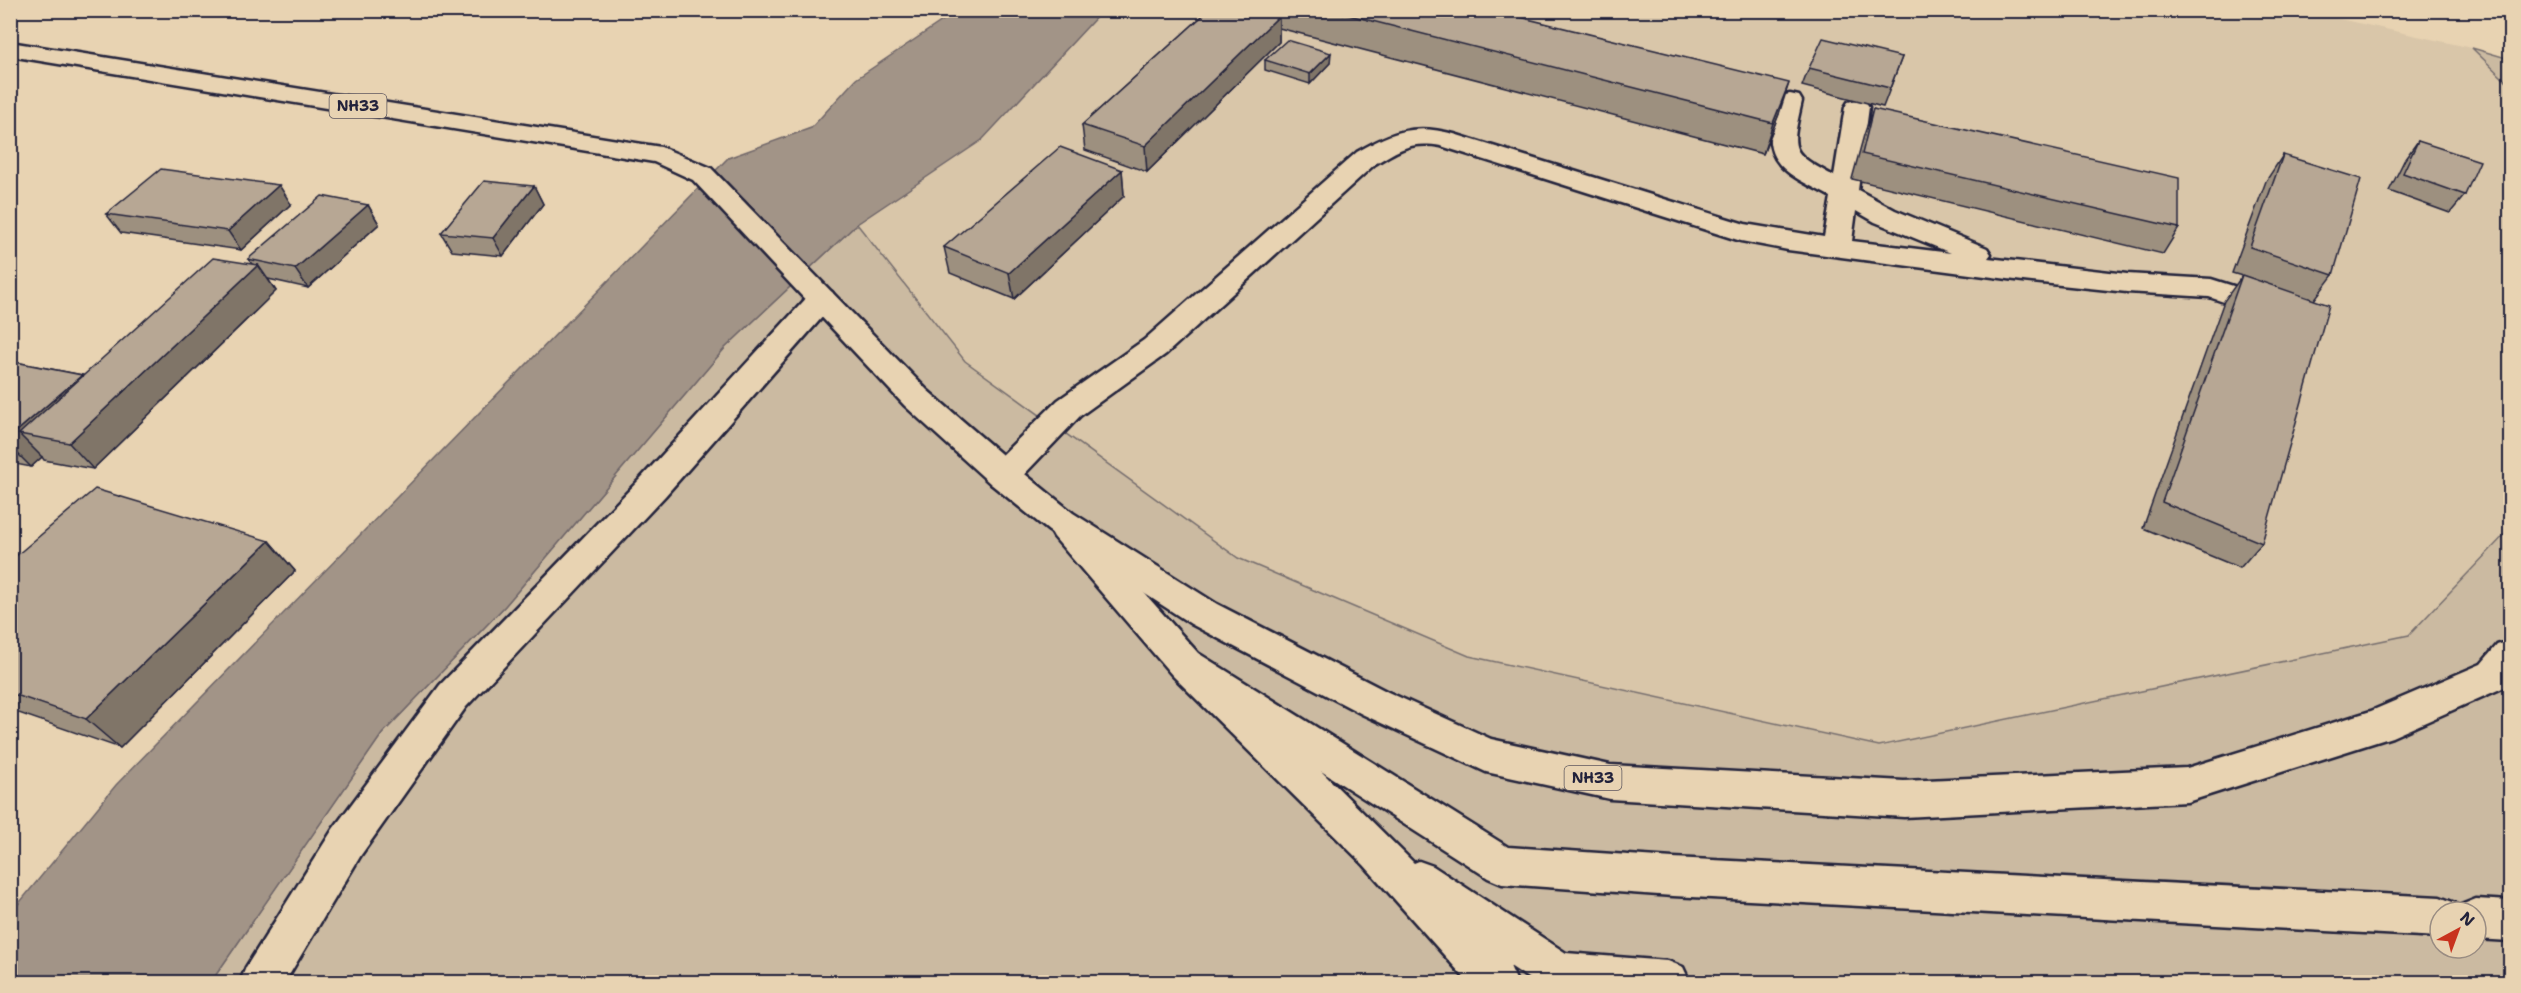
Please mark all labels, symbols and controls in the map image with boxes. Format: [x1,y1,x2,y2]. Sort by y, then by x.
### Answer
road number: NH33 [330,94,386,118]
road number: NH33 [1564,766,1622,790]
north arrow [2428,900,2488,960]
text: N [2456,907,2479,931]

